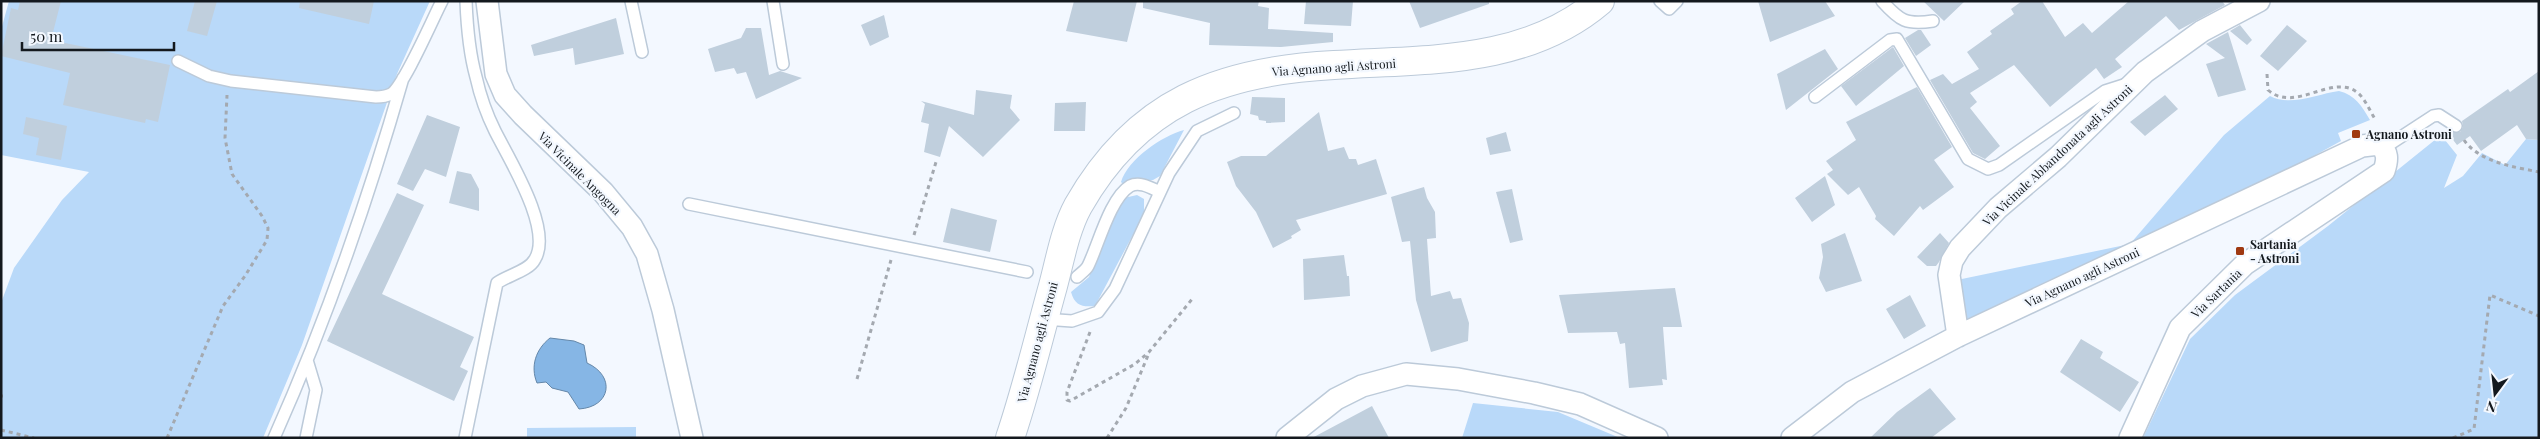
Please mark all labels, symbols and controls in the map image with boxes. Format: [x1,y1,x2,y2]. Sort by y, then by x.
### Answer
scale bar [22,20,175,52]
text: 50 m [30,26,63,46]
street label: Via Agnano agli Astroni [1270,55,1397,79]
street label: Via Vicinale Abbandonata agli Astroni [1978,81,2136,230]
place label: Agnano Astroni [2365,126,2452,142]
street label: Via Vicinale Angogna [534,127,625,218]
marker: Agnano Astroni [2350,128,2362,140]
place label: Sartania - Astroni [2250,236,2299,266]
street label: Via Agnano agli Astroni [2021,243,2142,311]
marker: Sartania - Astroni [2234,245,2246,257]
street label: Via Sartania [2187,265,2245,322]
street label: Via Agnano agli Astroni [1013,279,1061,405]
north arrow [2470,369,2520,419]
text: N [2484,397,2499,418]

